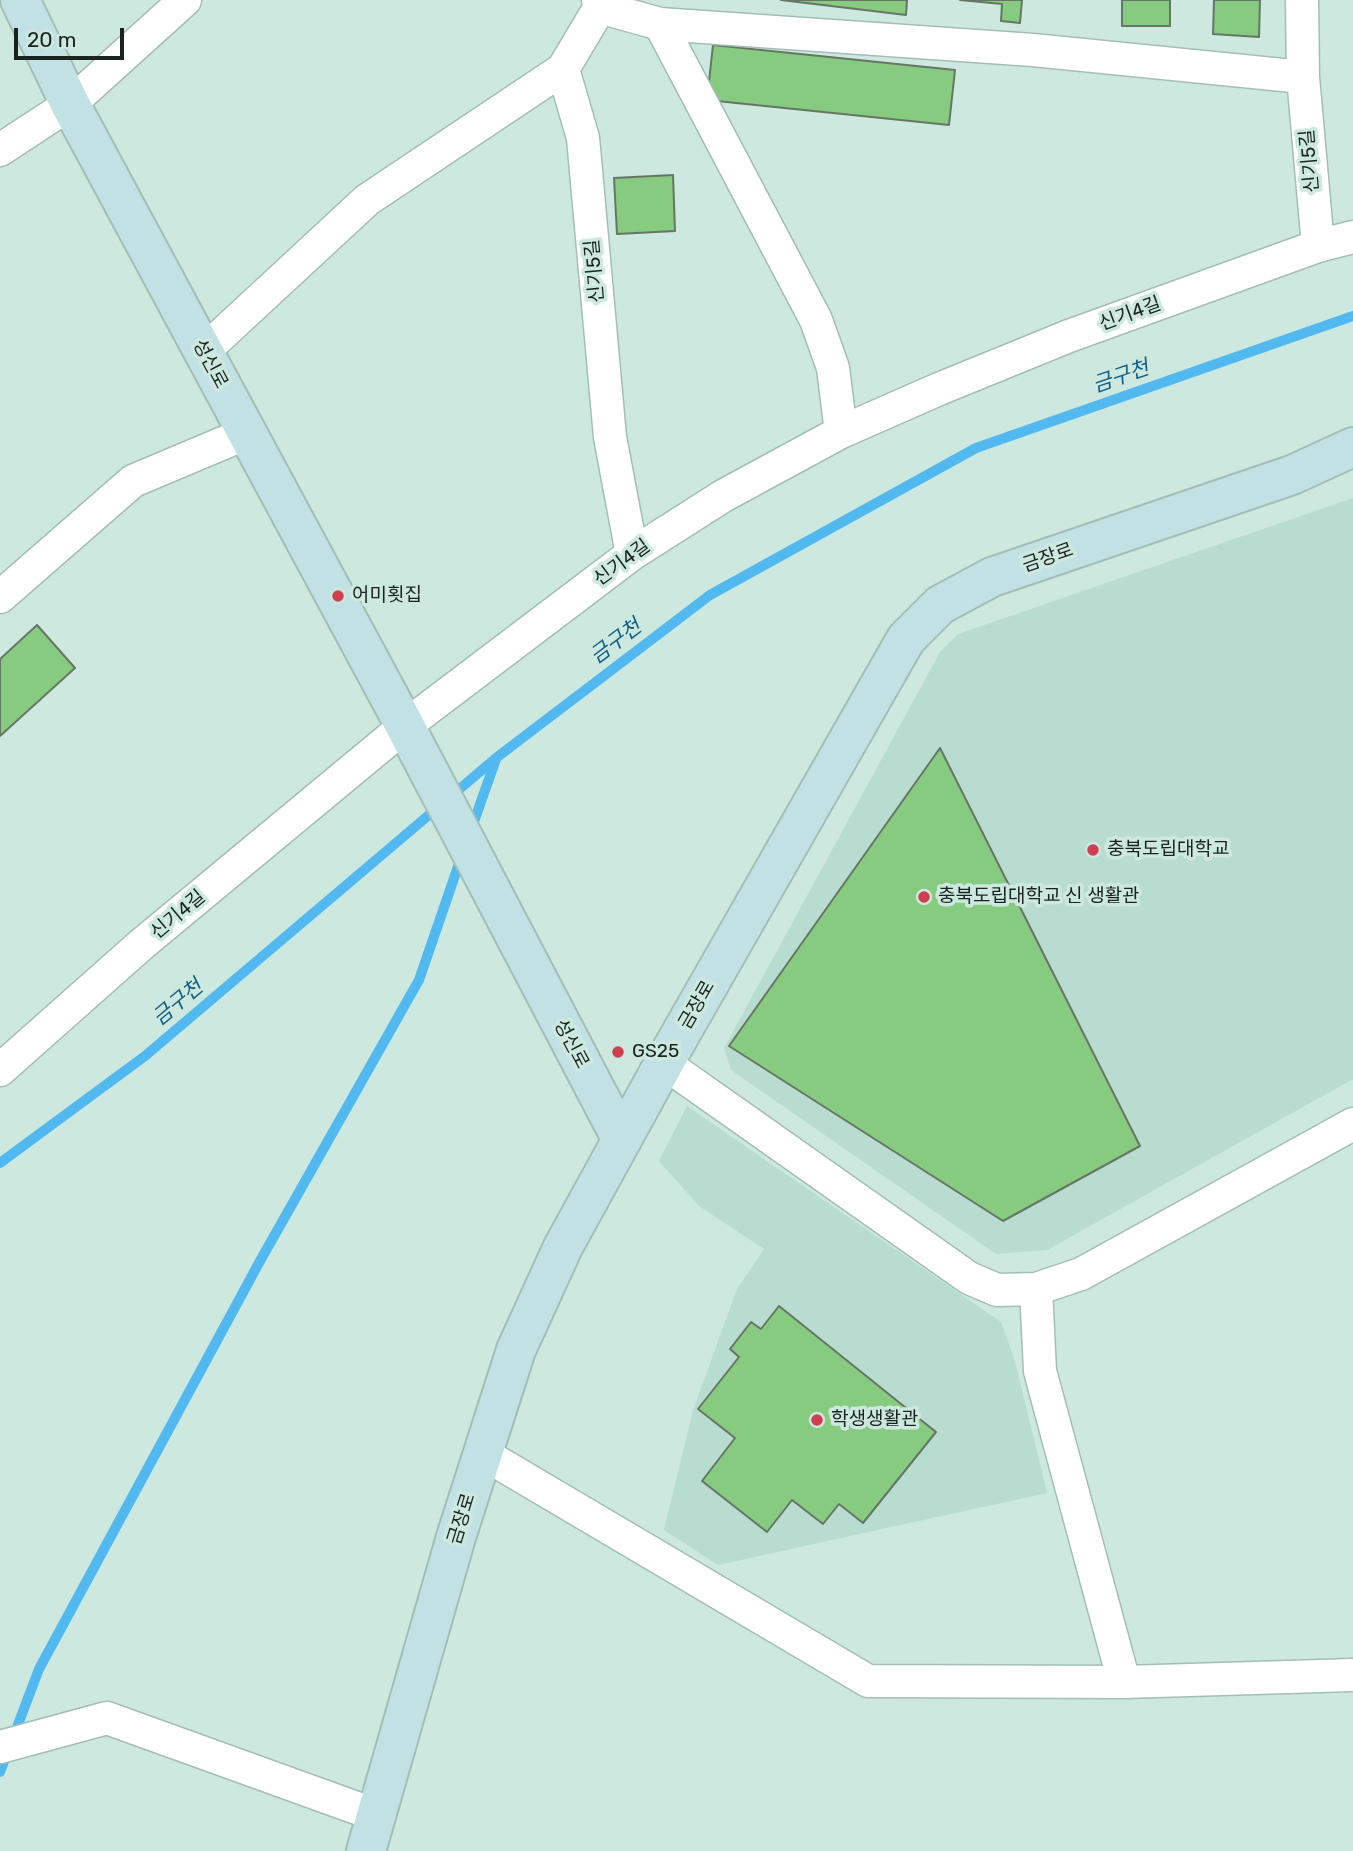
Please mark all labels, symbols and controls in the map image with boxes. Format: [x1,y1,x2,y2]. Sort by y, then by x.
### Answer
scale bar [18,14,128,58]
text: 20 m [27,27,76,52]
street label: 신기5길 [1296,128,1324,194]
street label: 신기5길 [581,238,609,304]
street label: 신기4길 [1096,292,1164,336]
street label: 성신로 [188,335,232,393]
water label: 금구천 [1089,356,1153,398]
street label: 신기4길 [589,535,655,591]
street label: 금장로 [1019,539,1077,577]
place label: 어미횟집 [352,585,422,607]
marker: 어미횟집 [330,588,346,604]
water label: 금구천 [585,614,647,670]
place label: 충북도립대학교 [1107,839,1229,861]
marker: 충북도립대학교 [1085,842,1101,858]
street label: 신기4길 [146,886,210,944]
place label: 충북도립대학교 신 생활관 [938,886,1140,908]
marker: 충북도립대학교 신 생활관 [916,889,932,905]
water label: 금구천 [148,975,208,1031]
street label: 금장로 [674,977,720,1033]
street label: 성신로 [549,1015,593,1073]
place label: GS25 [632,1041,679,1063]
marker: GS25 [610,1044,626,1060]
place label: 학생생활관 [831,1409,918,1431]
marker: 학생생활관 [809,1412,825,1428]
street label: 금장로 [443,1491,481,1547]

